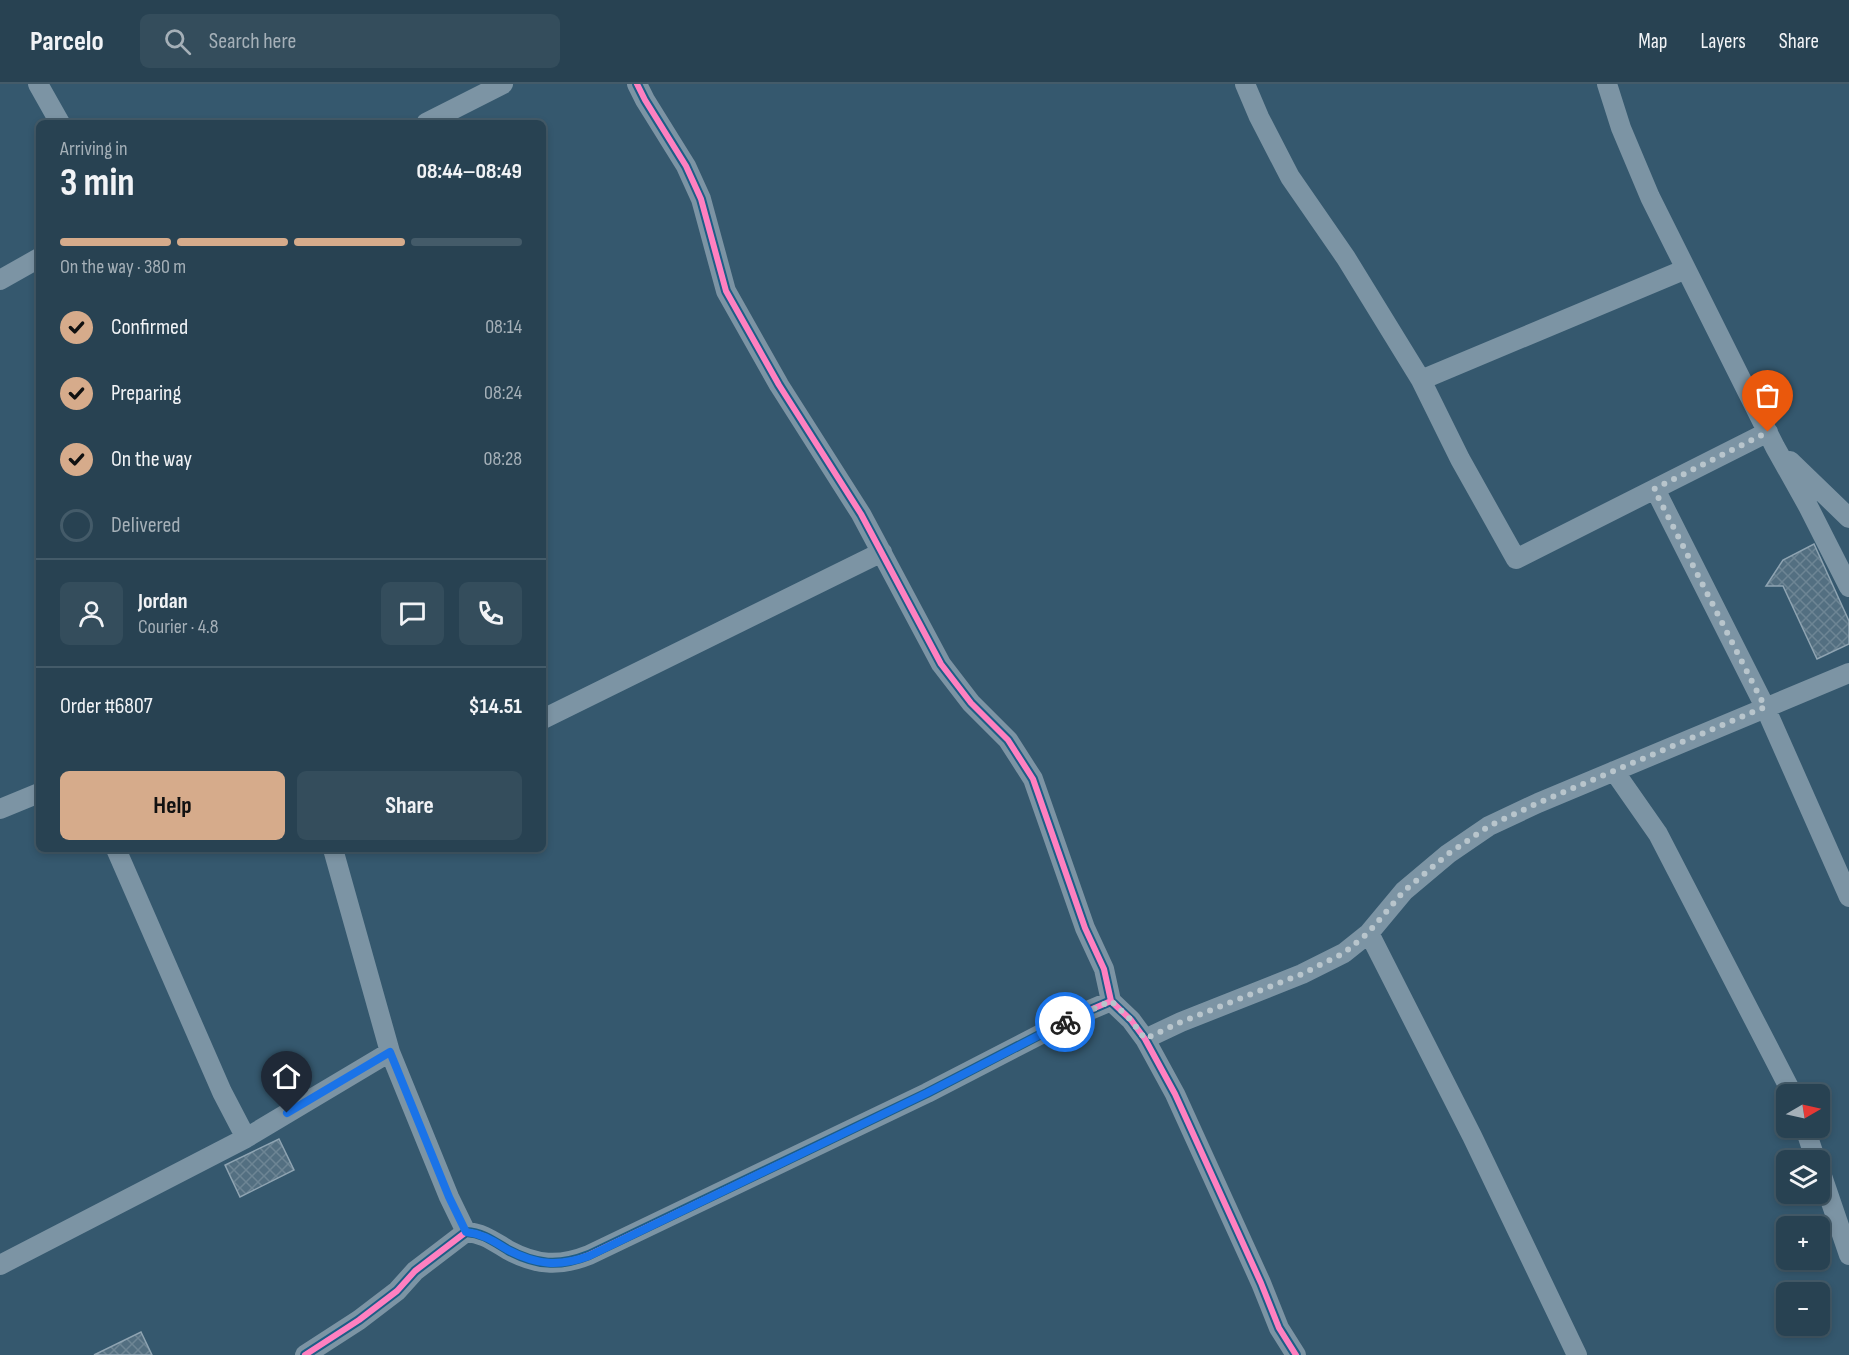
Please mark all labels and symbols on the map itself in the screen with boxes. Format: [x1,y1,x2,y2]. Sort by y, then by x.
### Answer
pin [1742,370,1793,432]
courier [1035,992,1095,1052]
pin [261,1051,312,1113]
north arrow [1776,1084,1830,1138]

